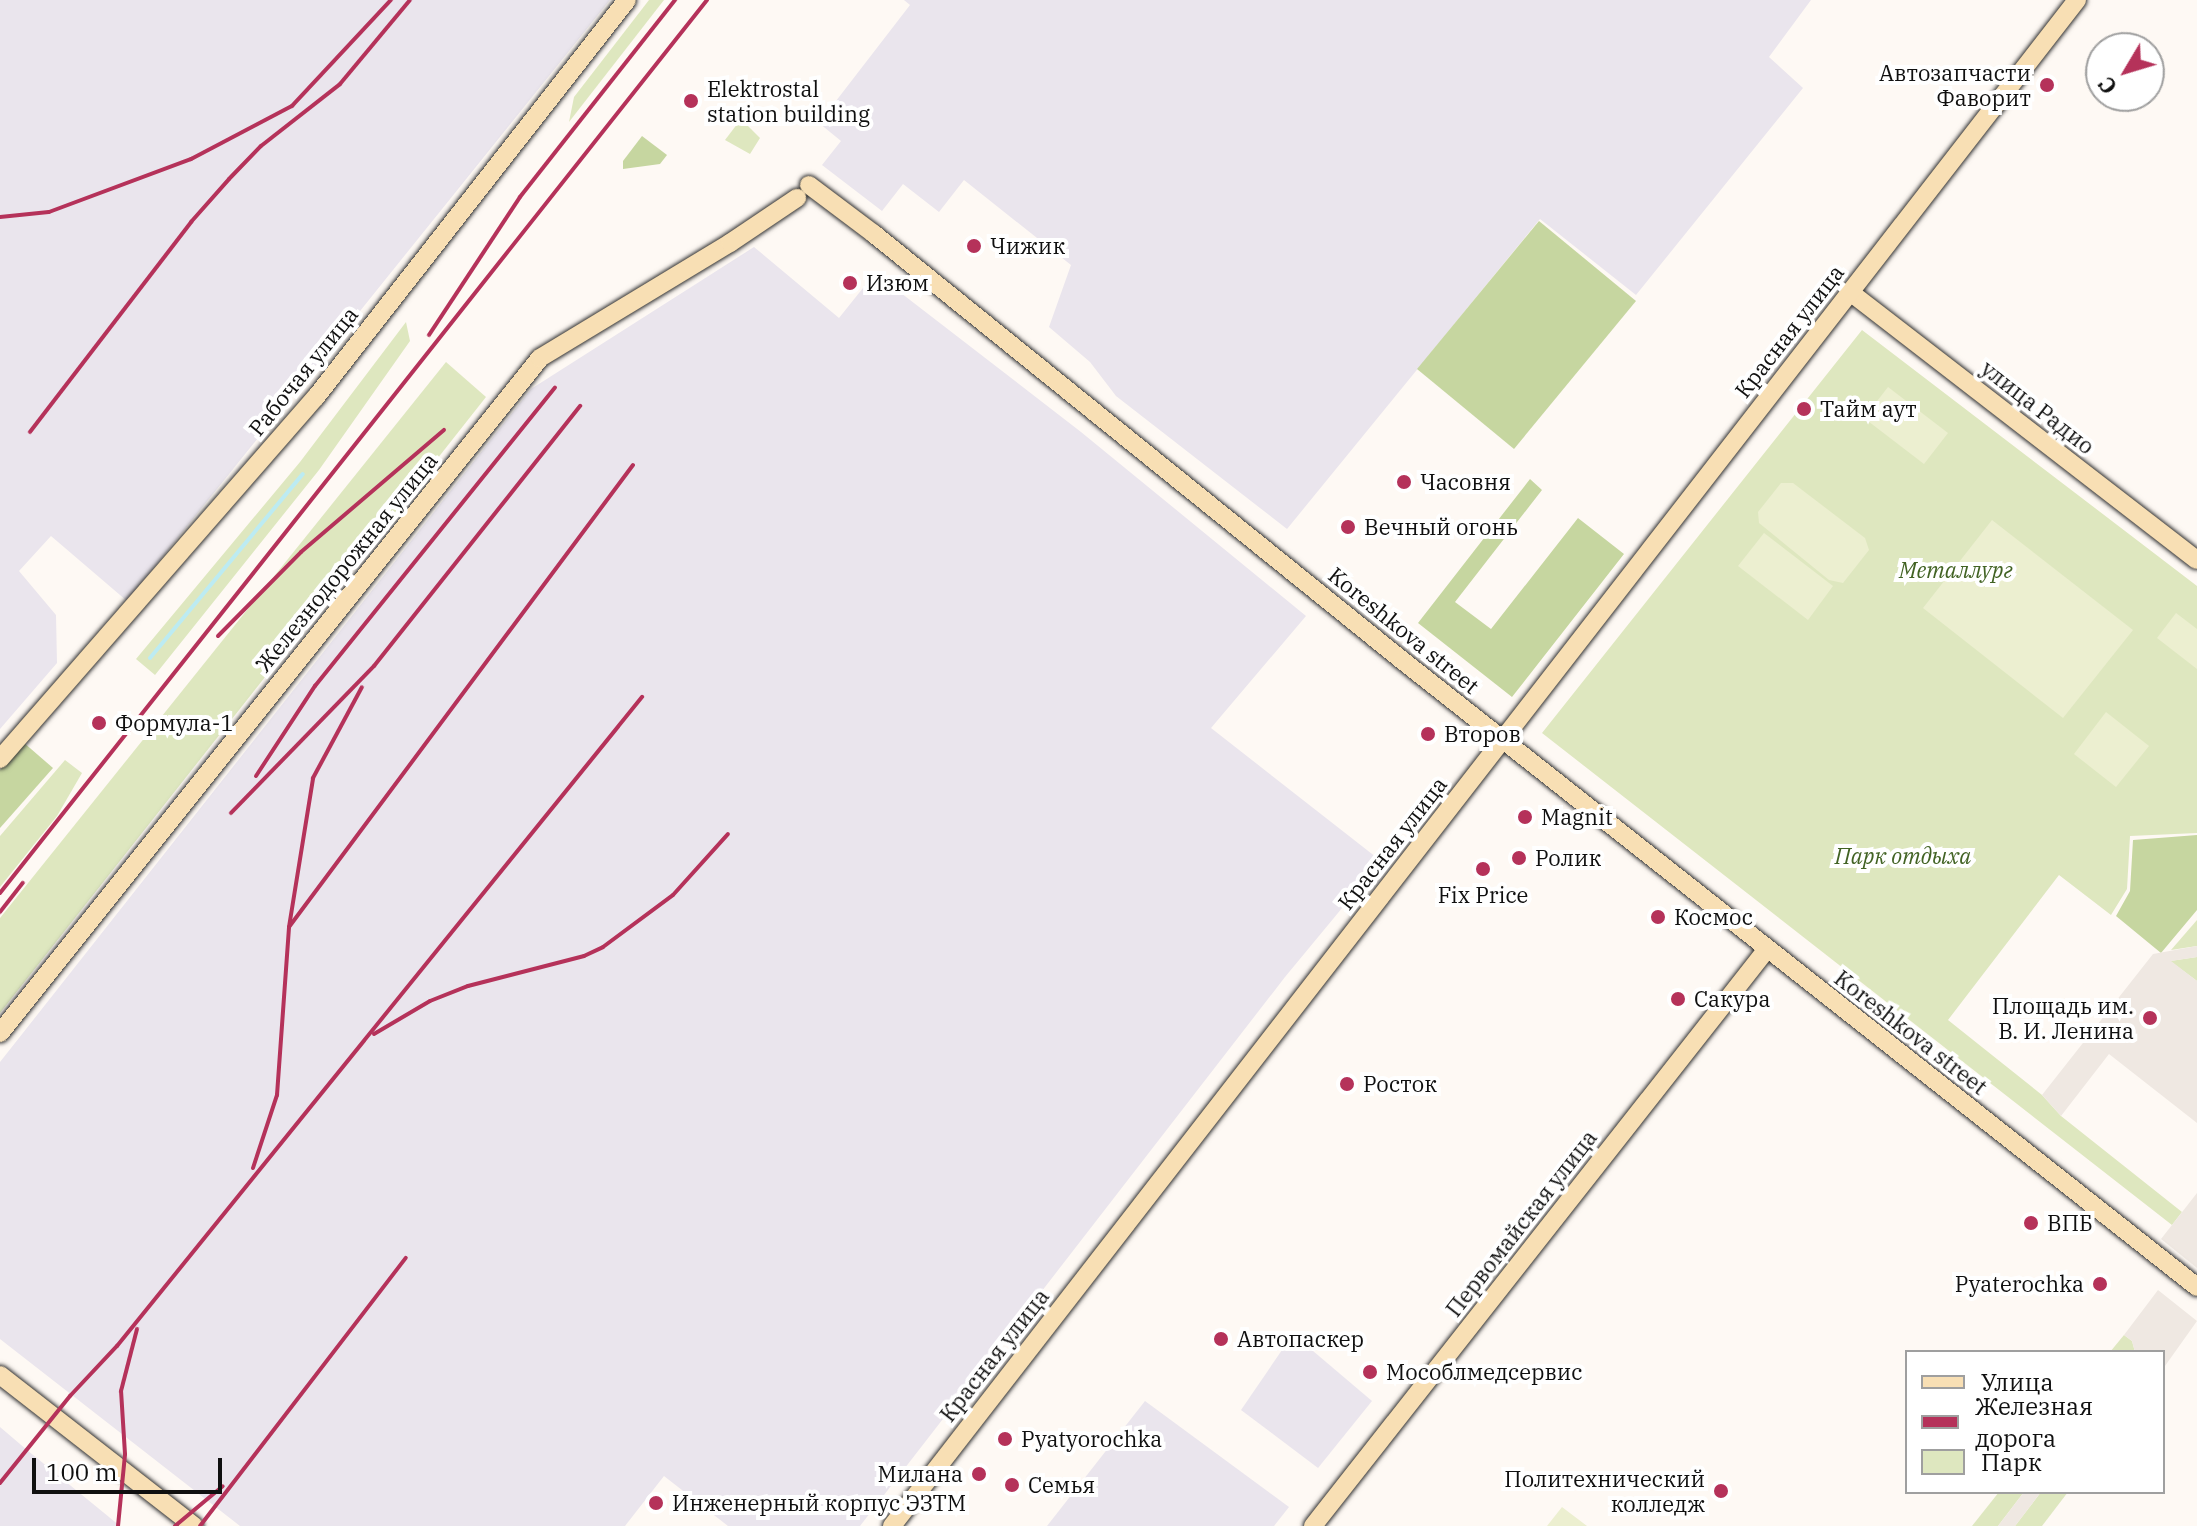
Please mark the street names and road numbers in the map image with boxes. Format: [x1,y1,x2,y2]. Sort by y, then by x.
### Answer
street label: Красная улица [1729,259,1849,403]
street label: Рабочая улица [243,301,363,441]
street label: улица Радио [1976,355,2100,459]
street label: Железнодорожная улица [250,447,442,677]
street label: Koreshkova street [1323,561,1485,699]
street label: Красная улица [1332,771,1452,915]
street label: Koreshkova street [1830,964,1992,1100]
street label: Первомайская улица [1440,1124,1602,1322]
street label: Красная улица [934,1283,1054,1427]

